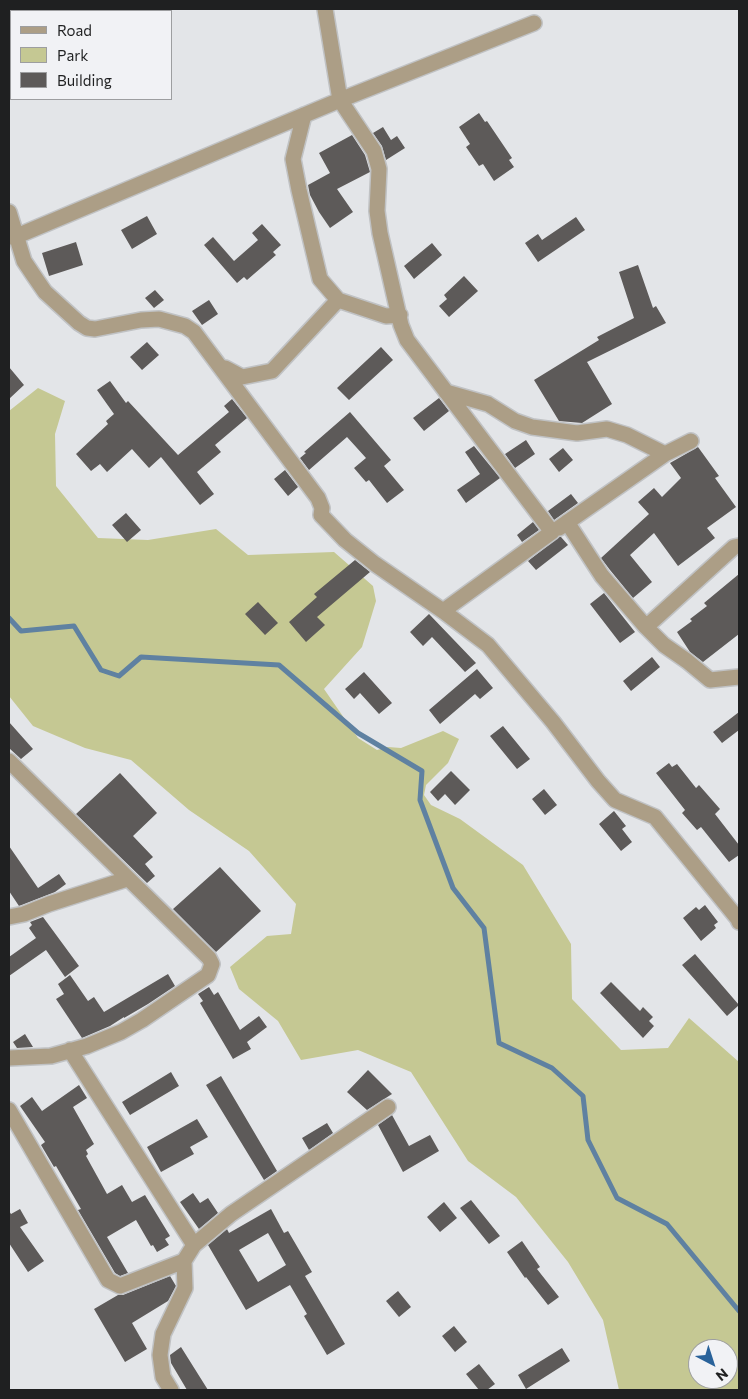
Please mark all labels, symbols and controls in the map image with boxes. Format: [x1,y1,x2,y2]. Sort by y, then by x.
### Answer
legend [10,10,172,100]
text: Road [57,21,92,39]
text: Park [57,46,88,64]
text: Building [57,71,112,89]
north arrow [688,1339,738,1389]
text: N [713,1365,732,1385]

